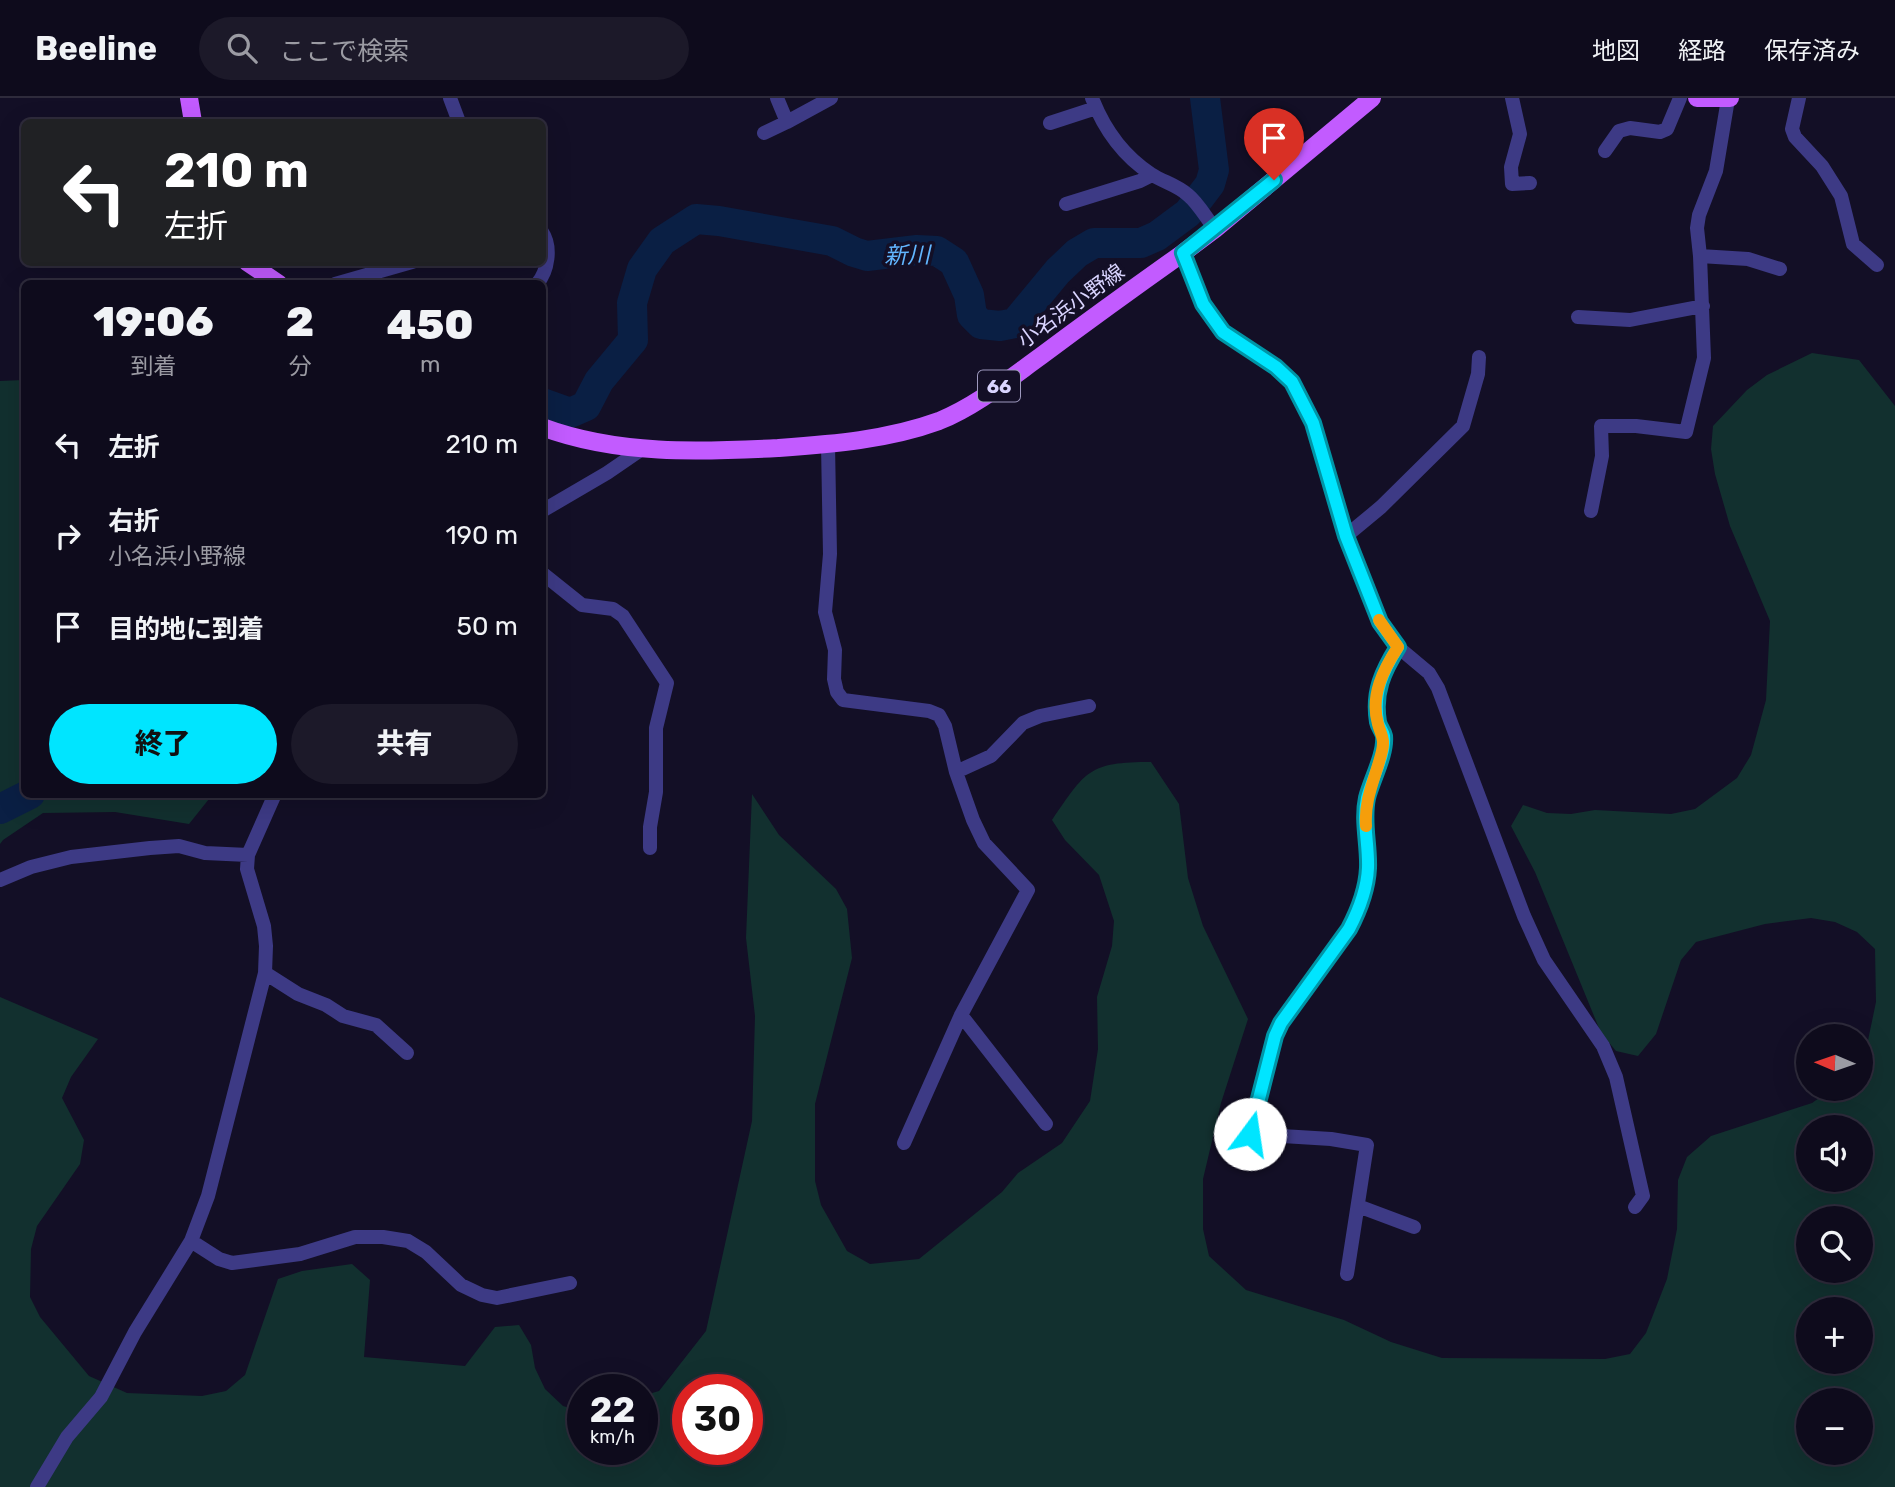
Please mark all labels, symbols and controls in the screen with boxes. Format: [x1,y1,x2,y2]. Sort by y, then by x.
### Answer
search box [199,17,689,80]
text: Beeline [35,29,157,68]
icon: search [223,29,261,67]
text: ここで検索 [279,36,409,67]
text: 地図 [1592,37,1640,65]
text: 経路 [1678,37,1726,65]
text: 保存済み [1764,37,1860,65]
pin [1244,108,1304,180]
icon: arrive [1255,119,1293,157]
text: 210 m [164,141,309,199]
icon: left [49,147,140,238]
text: 左折 [164,207,228,245]
water label: 新川 [884,241,933,269]
street label: 小名浜小野線 [1012,258,1129,353]
text: 19:06 [93,297,214,347]
text: 2 [286,297,314,347]
text: 450 [387,300,474,350]
text: m [420,350,440,378]
text: 到着 [130,352,176,380]
text: 分 [289,352,312,380]
road number: 66 [978,370,1020,402]
icon: left [49,426,87,464]
text: 210 m [446,429,518,460]
text: 左折 [108,432,160,463]
text: 右折 [108,506,160,537]
icon: right [49,517,87,555]
text: 190 m [445,520,518,551]
text: 小名浜小野線 [108,542,246,570]
icon: arrive [49,608,87,646]
text: 50 m [457,611,518,642]
text: 目的地に到着 [108,614,264,645]
button: 終了 [49,704,277,784]
button: 共有 [291,704,518,784]
north arrow [1796,1024,1872,1101]
map controls [1796,1024,1873,1465]
position arrow [1213,1097,1287,1171]
button: sound [1796,1115,1873,1192]
button: search [1796,1206,1873,1283]
button: + [1796,1297,1873,1374]
speed limit sign: 30 [672,1374,763,1465]
button: − [1796,1388,1873,1465]
text: 22 [590,1389,635,1431]
text: km/h [590,1426,635,1448]

